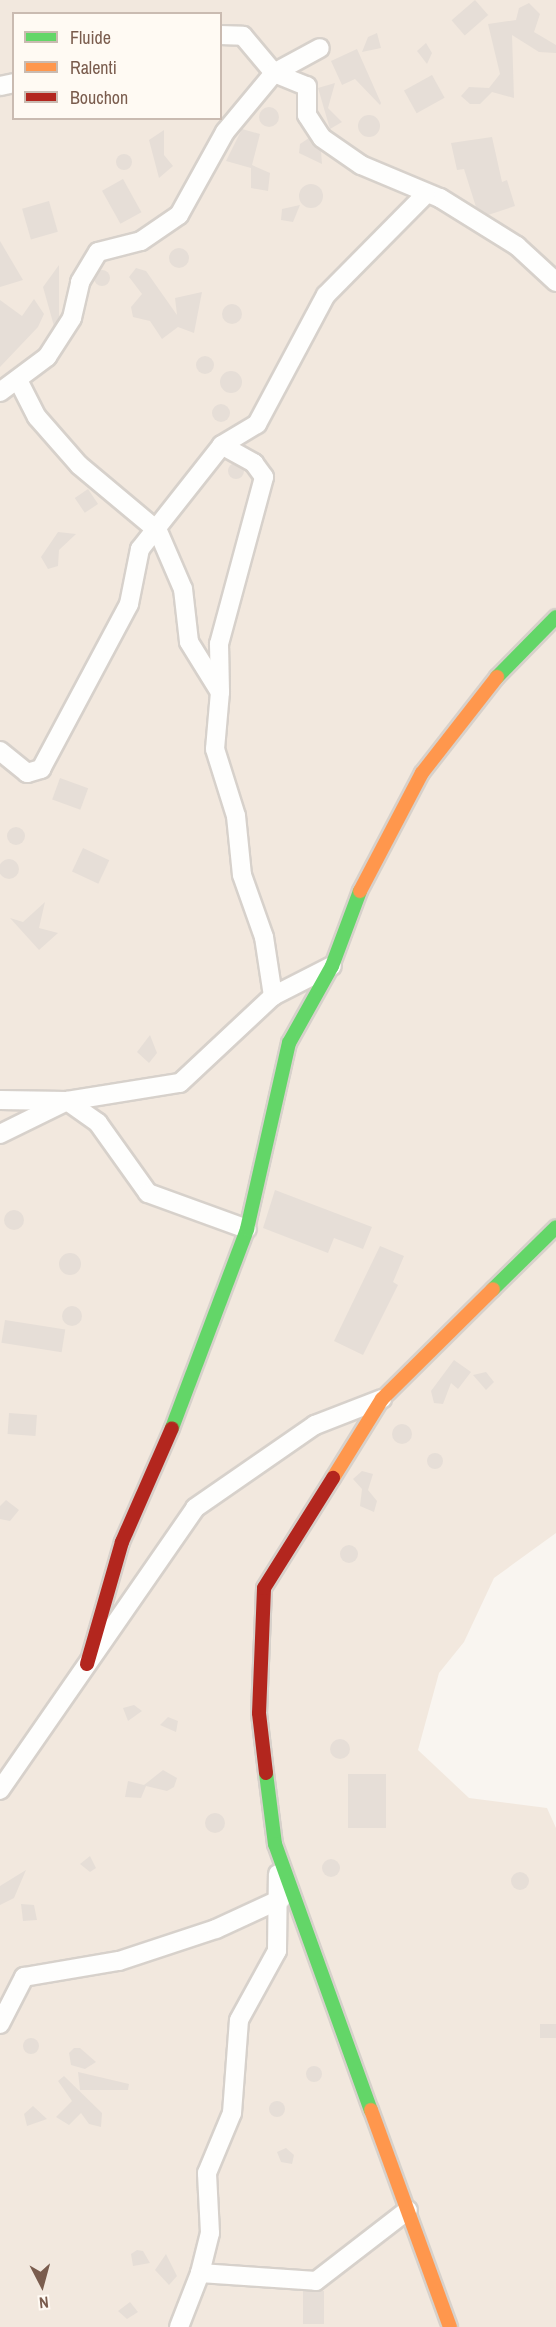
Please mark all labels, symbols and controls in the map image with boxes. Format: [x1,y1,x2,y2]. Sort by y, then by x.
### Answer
legend [12,12,222,120]
text: Fluide [70,25,111,50]
text: Ralenti [70,55,117,80]
text: Bouchon [70,85,128,110]
north arrow [12,2255,72,2315]
text: N [38,2291,50,2314]

